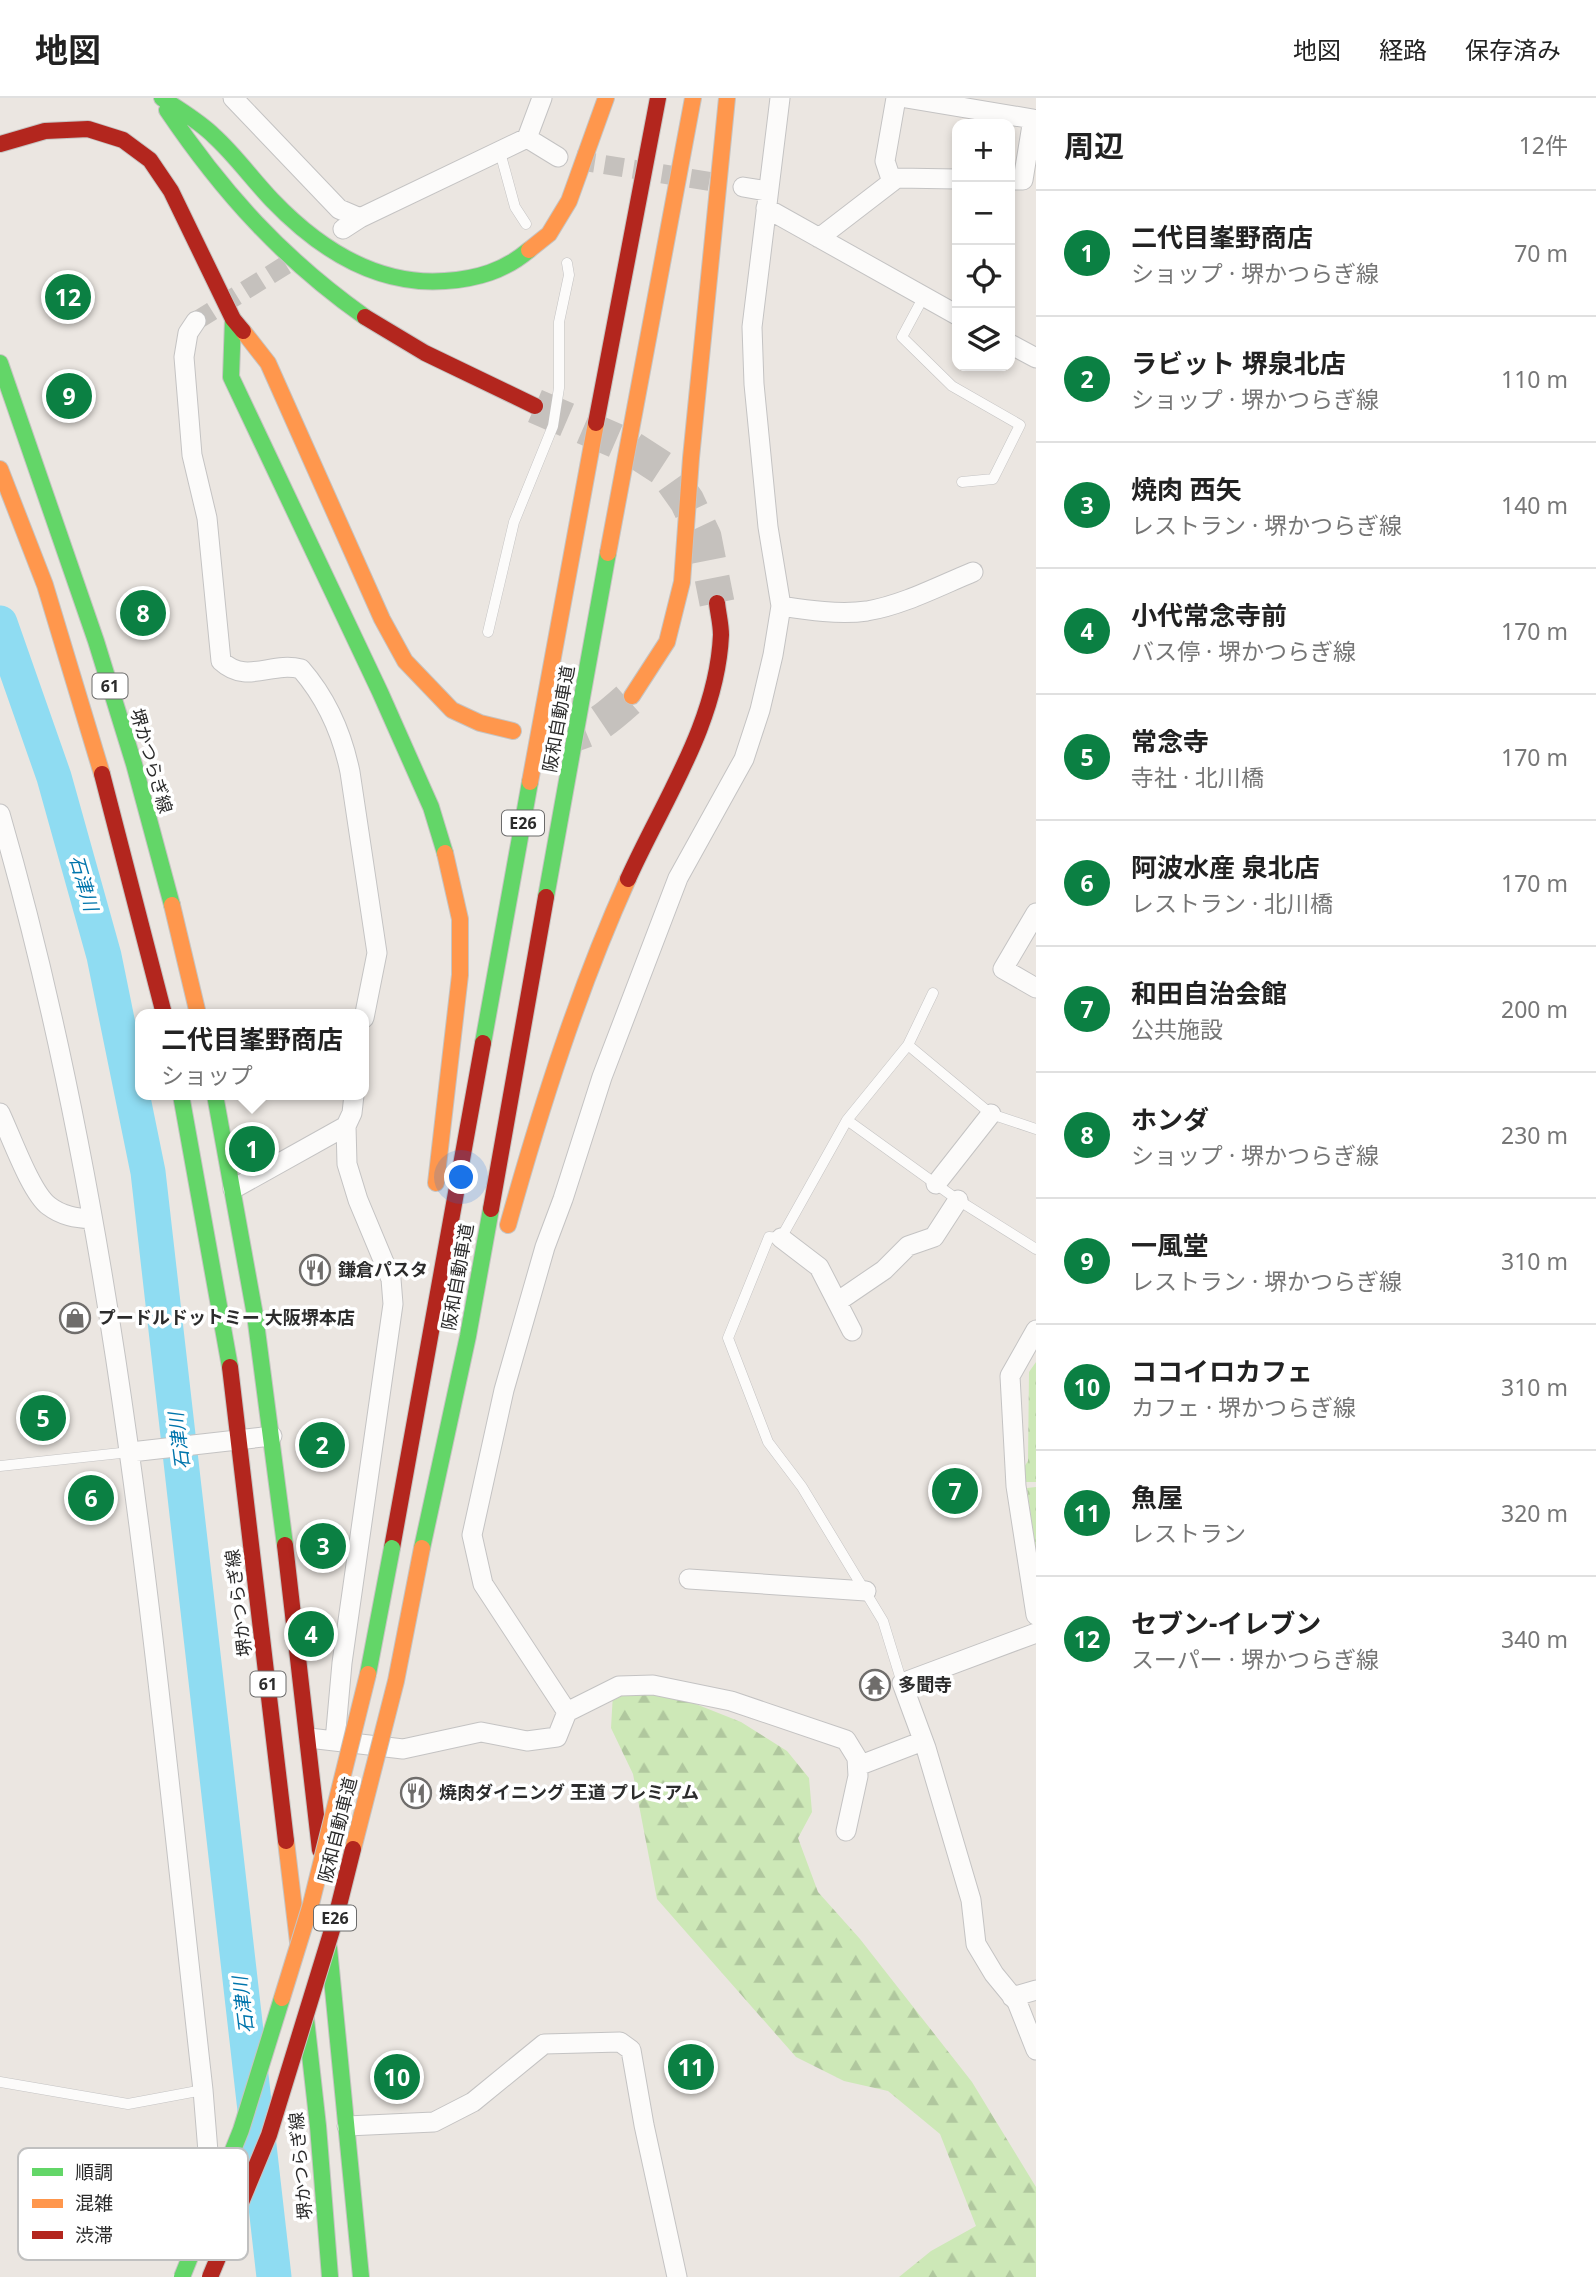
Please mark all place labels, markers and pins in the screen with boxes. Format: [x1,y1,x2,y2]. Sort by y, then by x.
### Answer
pin: 12 [45,271,91,323]
pin: 9 [46,370,92,422]
pin: 8 [120,587,166,639]
pin: 1 [229,1123,275,1175]
restaurant icon: 鎌倉パスタ [298,1253,332,1287]
place label: 鎌倉パスタ [338,1257,428,1281]
shop icon: プードルドットミー 大阪堺本店 [58,1301,92,1335]
place label: プードルドットミー 大阪堺本店 [98,1305,355,1329]
pin: 5 [20,1392,66,1444]
pin: 2 [299,1419,345,1471]
pin: 7 [932,1465,978,1517]
pin: 6 [68,1472,114,1524]
pin: 3 [300,1520,346,1572]
pin: 4 [288,1608,334,1660]
temple icon: 多聞寺 [858,1668,892,1702]
place label: 多聞寺 [898,1672,952,1696]
restaurant icon: 焼肉ダイニング 王道 プレミアム [399,1776,433,1810]
place label: 焼肉ダイニング 王道 プレミアム [439,1780,699,1804]
pin: 11 [668,2041,714,2093]
pin: 10 [374,2051,420,2103]

